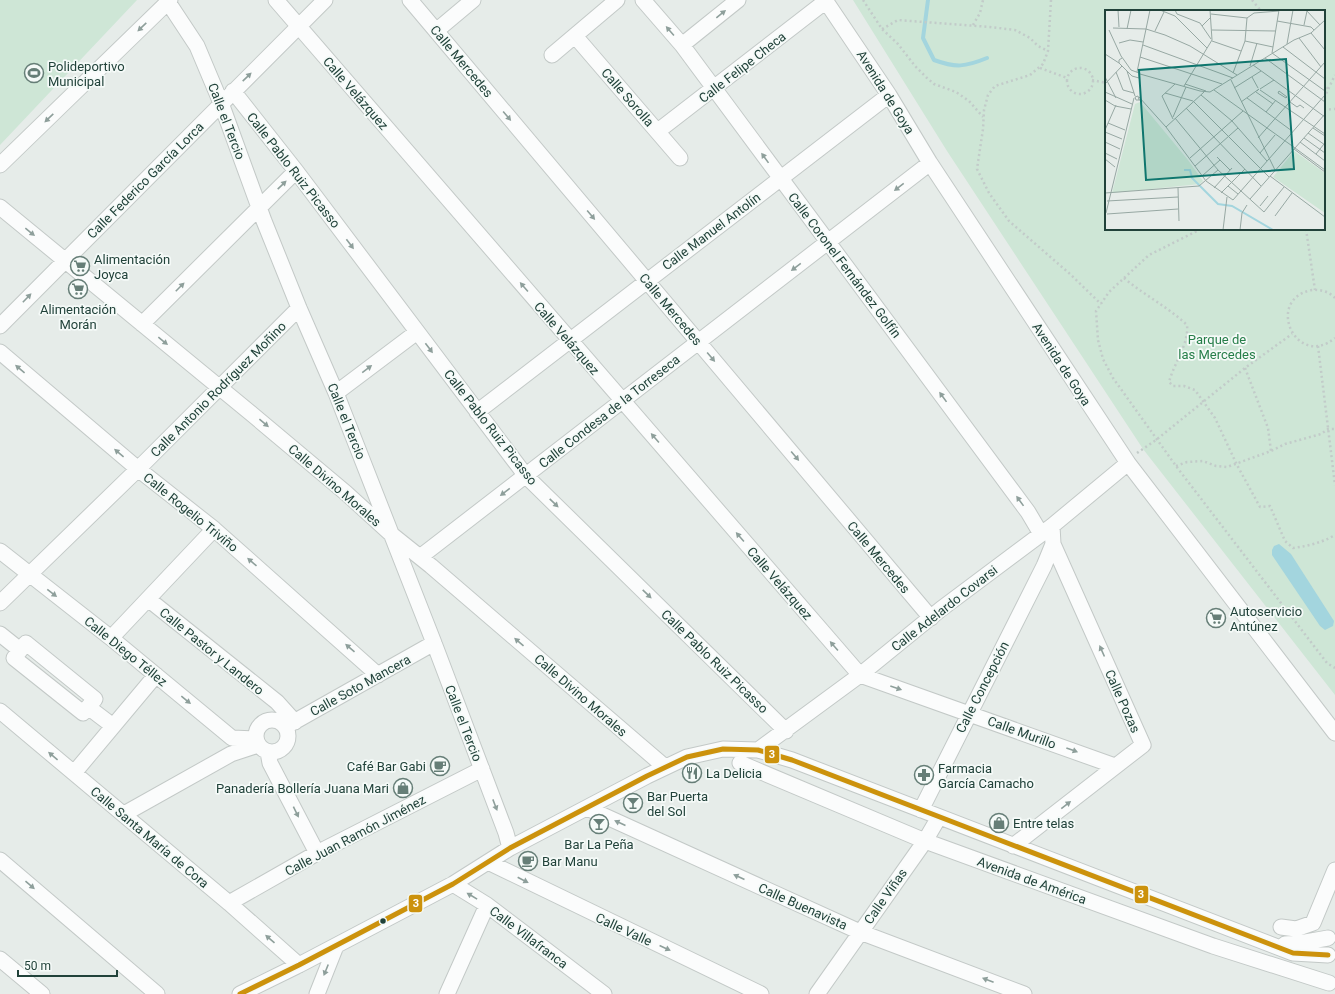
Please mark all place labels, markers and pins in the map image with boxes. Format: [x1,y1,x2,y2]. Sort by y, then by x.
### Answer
place label: Polideportivo Municipal [48,59,125,89]
sports icon: Polideportivo Municipal [23,62,45,84]
place label: Alimentación Joyca [94,252,170,282]
supermarket icon: Alimentación Joyca [69,255,91,277]
supermarket icon: Alimentación Morán [67,278,89,300]
place label: Alimentación Morán [40,302,116,332]
place label: Autoservicio Antúnez [1230,604,1302,634]
supermarket icon: Autoservicio Antúnez [1205,607,1227,629]
cafe icon: Café Bar Gabi [429,755,451,777]
place label: Café Bar Gabi [347,759,426,774]
place label: Farmacia García Camacho [938,761,1034,791]
restaurant icon: La Delicia [681,762,703,784]
pharmacy icon: Farmacia García Camacho [913,764,935,786]
place label: La Delicia [706,766,762,781]
shop icon: Panadería Bollería Juana Mari [392,777,414,799]
place label: Panadería Bollería Juana Mari [216,781,389,796]
place label: Bar Puerta del Sol [647,789,708,819]
bar icon: Bar Puerta del Sol [622,792,644,814]
shop icon: Entre telas [988,812,1010,834]
bar icon: Bar La Peña [588,813,610,835]
place label: Entre telas [1013,816,1075,831]
place label: Bar La Peña [564,837,634,852]
cafe icon: Bar Manu [517,850,539,872]
place label: Bar Manu [542,854,598,869]
unlabelled marker [378,916,388,926]

